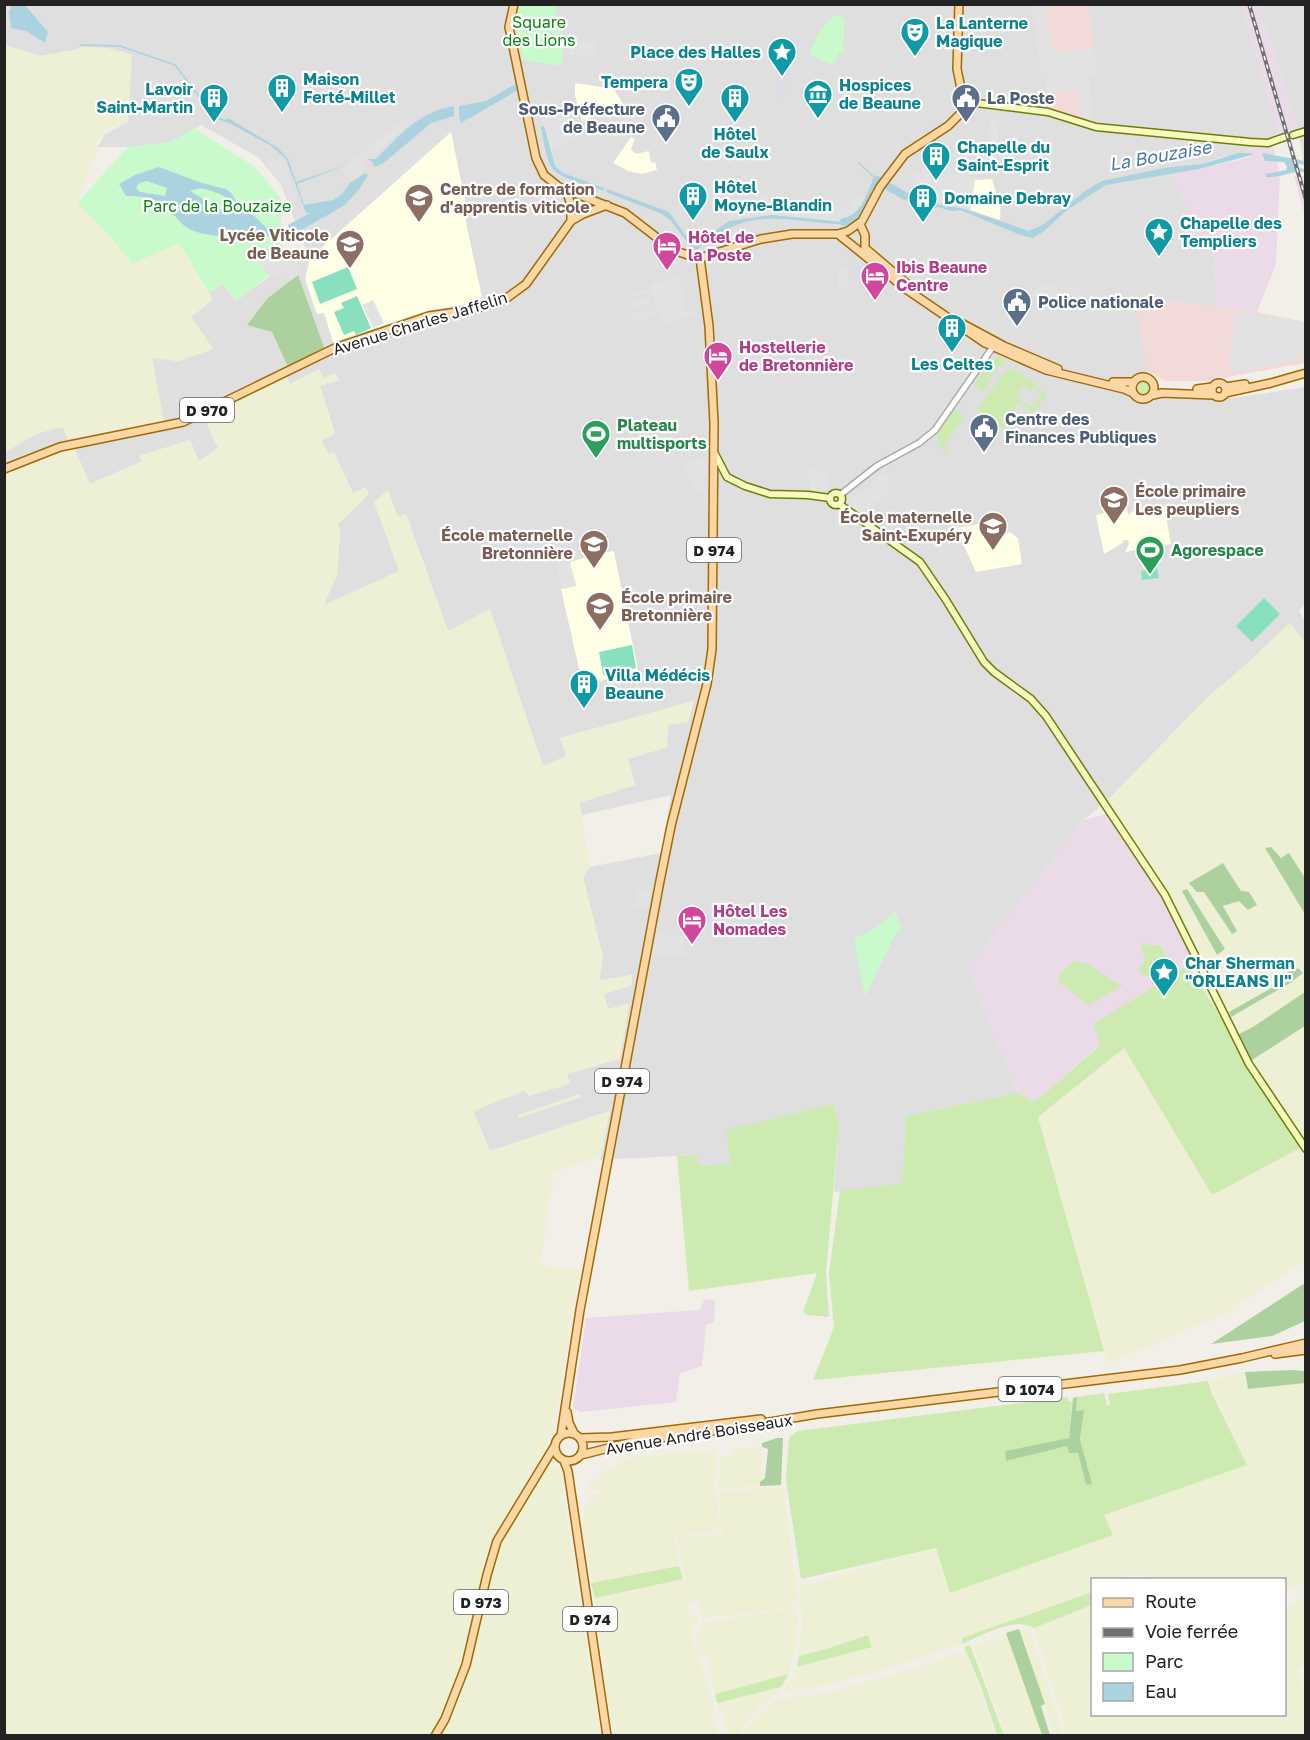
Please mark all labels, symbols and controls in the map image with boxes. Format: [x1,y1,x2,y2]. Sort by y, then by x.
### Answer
park label: Square des Lions [503,12,575,50]
place label: La Lanterne Magique [936,13,1028,51]
theatre icon: La Lanterne Magique [899,16,931,58]
place icon: Place des Halles [766,36,798,78]
place label: Place des Halles [630,42,761,62]
theatre icon: Tempera [673,66,705,108]
place label: Maison Ferté-Millet [303,69,395,107]
building icon: Maison Ferté-Millet [266,72,298,114]
place label: Tempera [601,72,668,92]
place label: Hospices de Beaune [839,75,921,113]
museum icon: Hospices de Beaune [802,78,834,120]
place label: Lavoir Saint-Martin [96,79,193,117]
building icon: Lavoir Saint-Martin [198,82,230,124]
building icon: Hôtel de Saulx [719,82,751,124]
public building icon: La Poste [950,82,982,124]
place label: La Poste [987,88,1054,108]
place label: Sous-Préfecture de Beaune [518,99,645,137]
public building icon: Sous-Préfecture de Beaune [650,102,682,144]
place label: Hôtel de Saulx [701,124,770,162]
water label: La Bouzaise [1107,135,1214,175]
place label: Chapelle du Saint-Esprit [957,137,1050,175]
building icon: Chapelle du Saint-Esprit [920,140,952,182]
place label: Hôtel Moyne-Blandin [714,177,832,215]
place label: Centre de formation d'apprentis viticole [440,179,595,217]
building icon: Hôtel Moyne-Blandin [677,180,709,222]
school or university icon: Centre de formation d'apprentis viticole [403,182,435,224]
building icon: Domaine Debray [907,182,939,224]
place label: Domaine Debray [944,188,1072,208]
park label: Parc de la Bouzaize [143,196,291,216]
place label: Chapelle des Templiers [1180,213,1282,251]
place icon: Chapelle des Templiers [1143,216,1175,258]
place label: Lycée Viticole de Beaune [220,225,329,263]
place label: Hôtel de la Poste [688,227,754,265]
school or university icon: Lycée Viticole de Beaune [334,228,366,270]
hotel icon: Hôtel de la Poste [651,230,683,272]
place label: Ibis Beaune Centre [896,257,987,295]
hotel icon: Ibis Beaune Centre [859,260,891,302]
public building icon: Police nationale [1001,286,1033,328]
street label: Avenue Charles Jaffelin [330,287,510,359]
place label: Police nationale [1038,292,1164,312]
building icon: Les Celtes [936,312,968,354]
place label: Hostellerie de Bretonnière [739,337,854,375]
hotel icon: Hostellerie de Bretonnière [702,340,734,382]
place label: Les Celtes [911,354,993,374]
road number: D 970 [180,398,234,422]
place label: Centre des Finances Publiques [1005,409,1157,447]
public building icon: Centre des Finances Publiques [968,412,1000,454]
place label: Plateau multisports [617,415,707,453]
sports icon: Plateau multisports [580,418,612,460]
place label: École primaire Les peupliers [1135,481,1246,519]
school or university icon: École primaire Les peupliers [1098,484,1130,526]
place label: École maternelle Saint-Exupéry [840,507,972,545]
school or university icon: École maternelle Saint-Exupéry [977,510,1009,552]
place label: École maternelle Bretonnière [441,525,573,563]
school or university icon: École maternelle Bretonnière [578,528,610,570]
sports icon: Agorespace [1134,534,1166,576]
road number: D 974 [687,538,741,562]
place label: Agorespace [1171,540,1264,560]
place label: École primaire Bretonnière [621,587,732,625]
school or university icon: École primaire Bretonnière [584,590,616,632]
place label: Villa Médécis Beaune [605,665,710,703]
building icon: Villa Médécis Beaune [568,668,600,710]
place label: Hôtel Les Nomades [713,901,787,939]
hotel icon: Hôtel Les Nomades [676,904,708,946]
place label: Char Sherman "ORLEANS II" [1185,953,1295,991]
place icon: Char Sherman "ORLEANS II" [1148,956,1180,998]
road number: D 974 [595,1069,649,1093]
road number: D 1074 [998,1377,1062,1401]
street label: Avenue André Boisseaux [604,1409,794,1459]
legend [1091,1578,1286,1716]
road number: D 973 [454,1590,508,1614]
text: Route [1145,1590,1196,1612]
road number: D 974 [563,1607,617,1631]
text: Voie ferrée [1145,1620,1238,1642]
text: Parc [1145,1650,1184,1672]
text: Eau [1145,1680,1177,1702]

